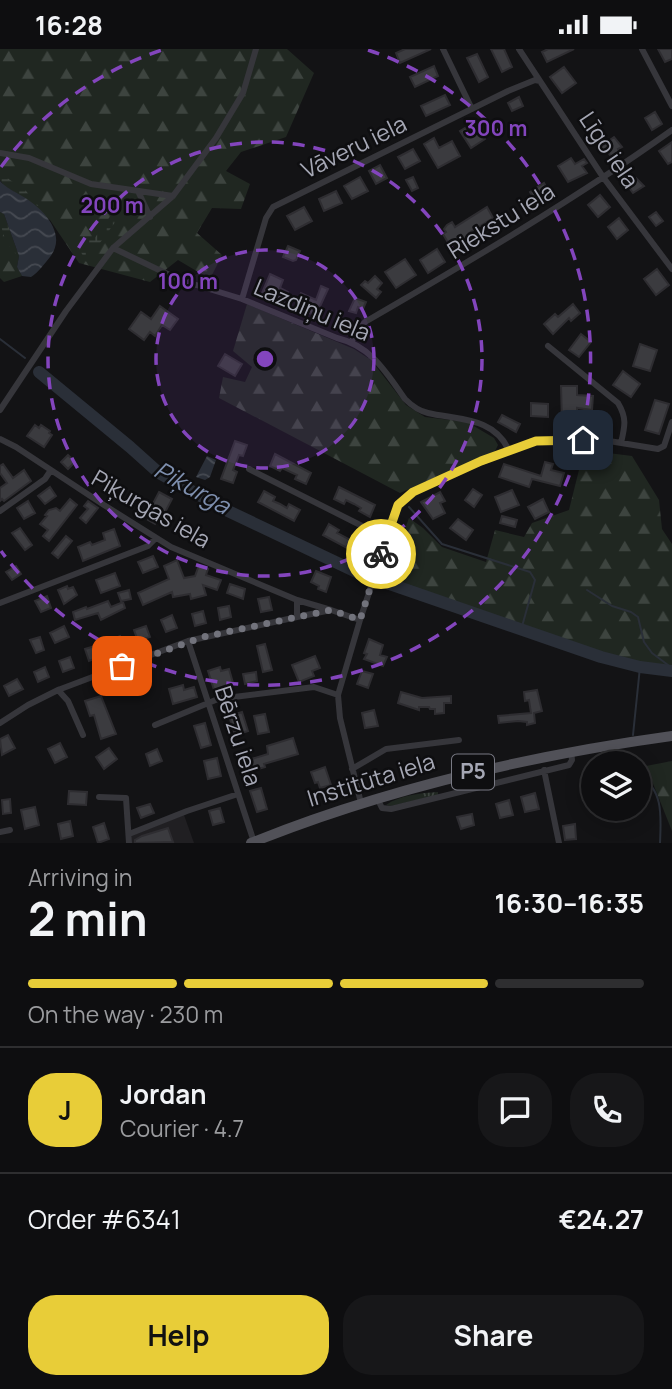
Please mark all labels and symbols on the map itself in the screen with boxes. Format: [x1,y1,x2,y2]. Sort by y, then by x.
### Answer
street label: Līgo iela [573,105,647,194]
street label: Vāveru iela [296,107,412,185]
text: 300 m [465,114,527,142]
street label: Riekstu iela [441,175,560,266]
text: 200 m [80,191,144,219]
text: 100 m [158,267,218,295]
street label: Lazdiņu iela [249,270,376,348]
centre of rings [253,347,277,371]
pin [553,410,613,470]
water label: Piķurga [149,452,238,522]
street label: Piķurgas iela [86,461,217,555]
courier [346,519,416,589]
pin [92,636,152,696]
street label: Bērzu iela [208,682,270,790]
street label: Institūta iela [303,744,439,814]
road number: P5 [452,755,494,789]

